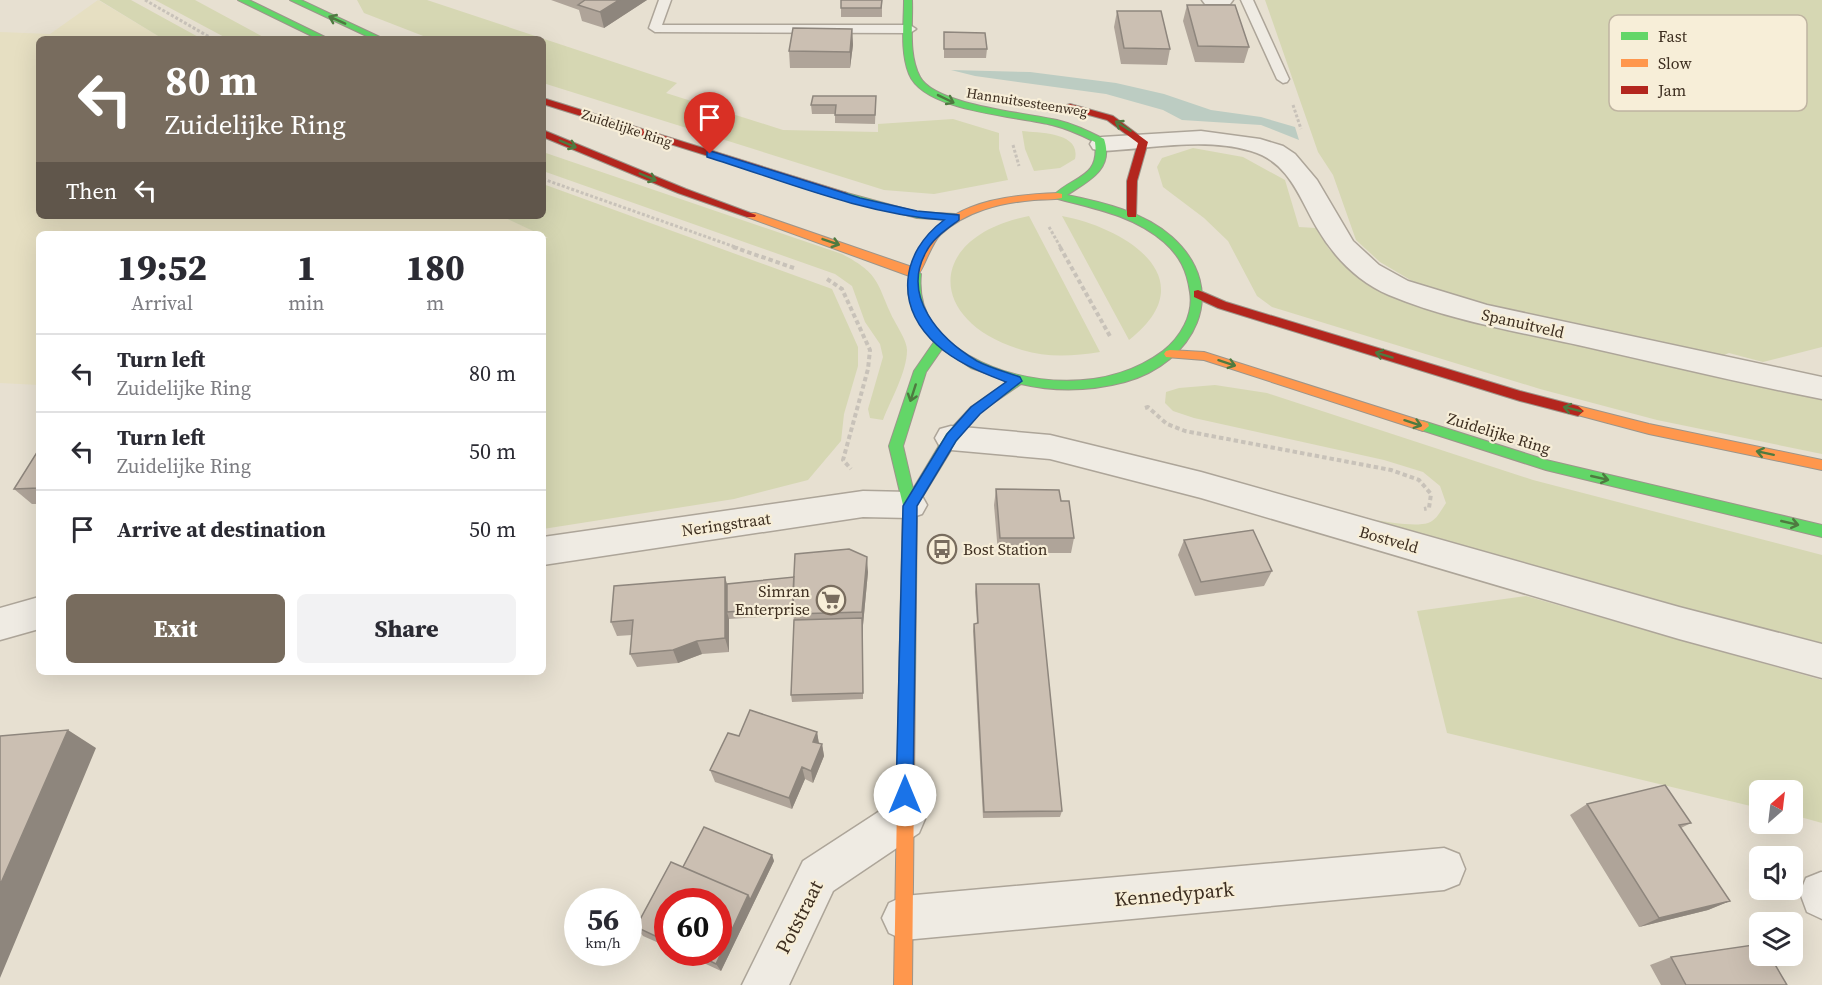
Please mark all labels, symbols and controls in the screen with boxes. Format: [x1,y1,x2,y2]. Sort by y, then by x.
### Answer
one-way arrow [329,14,347,25]
legend [1609,15,1807,111]
text: Fast [1658,25,1688,47]
text: 80 m [165,51,258,109]
text: Slow [1658,52,1693,74]
icon: left [66,60,144,138]
text: Jam [1657,79,1686,101]
street label: Hannuitsesteenweg [965,83,1089,121]
pin [684,92,735,154]
one-way arrow [936,94,954,105]
icon: arrive [693,101,726,134]
street label: Zuidelijke Ring [579,104,675,152]
text: Zuidelijke Ring [165,106,346,143]
one-way arrow [1115,119,1132,131]
one-way arrow [559,138,577,150]
one-way arrow [638,172,656,183]
icon: left [129,174,162,207]
text: Then [66,176,117,206]
one-way arrow [821,237,840,248]
text: 19:52 [117,243,207,292]
text: 1 [296,243,316,292]
text: 180 [405,243,465,292]
text: Arrival [131,289,193,317]
text: min [288,289,324,317]
text: m [426,289,444,317]
street label: Spanuitveld [1480,303,1566,343]
text: Turn left [117,344,205,374]
one-way arrow [1375,349,1394,360]
icon: left [66,357,99,390]
text: 80 m [469,358,516,388]
one-way arrow [1217,359,1236,370]
text: Zuidelijke Ring [117,374,251,402]
one-way arrow [907,383,918,402]
one-way arrow [1562,403,1581,415]
street label: Zuidelijke Ring [1444,407,1554,459]
one-way arrow [1403,418,1422,429]
text: Turn left [117,422,205,452]
icon: left [66,435,99,468]
text: 50 m [469,436,516,466]
one-way arrow [1755,447,1774,459]
text: Zuidelijke Ring [117,452,251,480]
one-way arrow [1590,473,1609,485]
street label: Neringstraat [680,507,773,541]
icon: arrive [66,513,99,546]
text: Arrive at destination [117,514,326,544]
text: 50 m [469,514,516,544]
one-way arrow [1779,518,1799,529]
street label: Bostveld [1357,520,1421,558]
bus stop icon: Bost Station [926,533,958,565]
place label: Bost Station [963,538,1048,560]
place label: Simran Enterprise [735,580,810,620]
supermarket icon: Simran Enterprise [815,584,847,616]
button: Exit [66,594,285,663]
button: Share [297,594,516,663]
position arrow [873,763,937,827]
north arrow [1749,780,1803,834]
map controls [1749,780,1803,966]
button: sound [1749,846,1803,900]
street label: Potstraat [769,875,830,959]
street label: Kennedypark [1113,875,1235,913]
speed limit sign: 60 [654,888,732,966]
text: 56 [587,899,619,940]
button: layers [1749,912,1803,966]
text: km/h [585,932,621,953]

